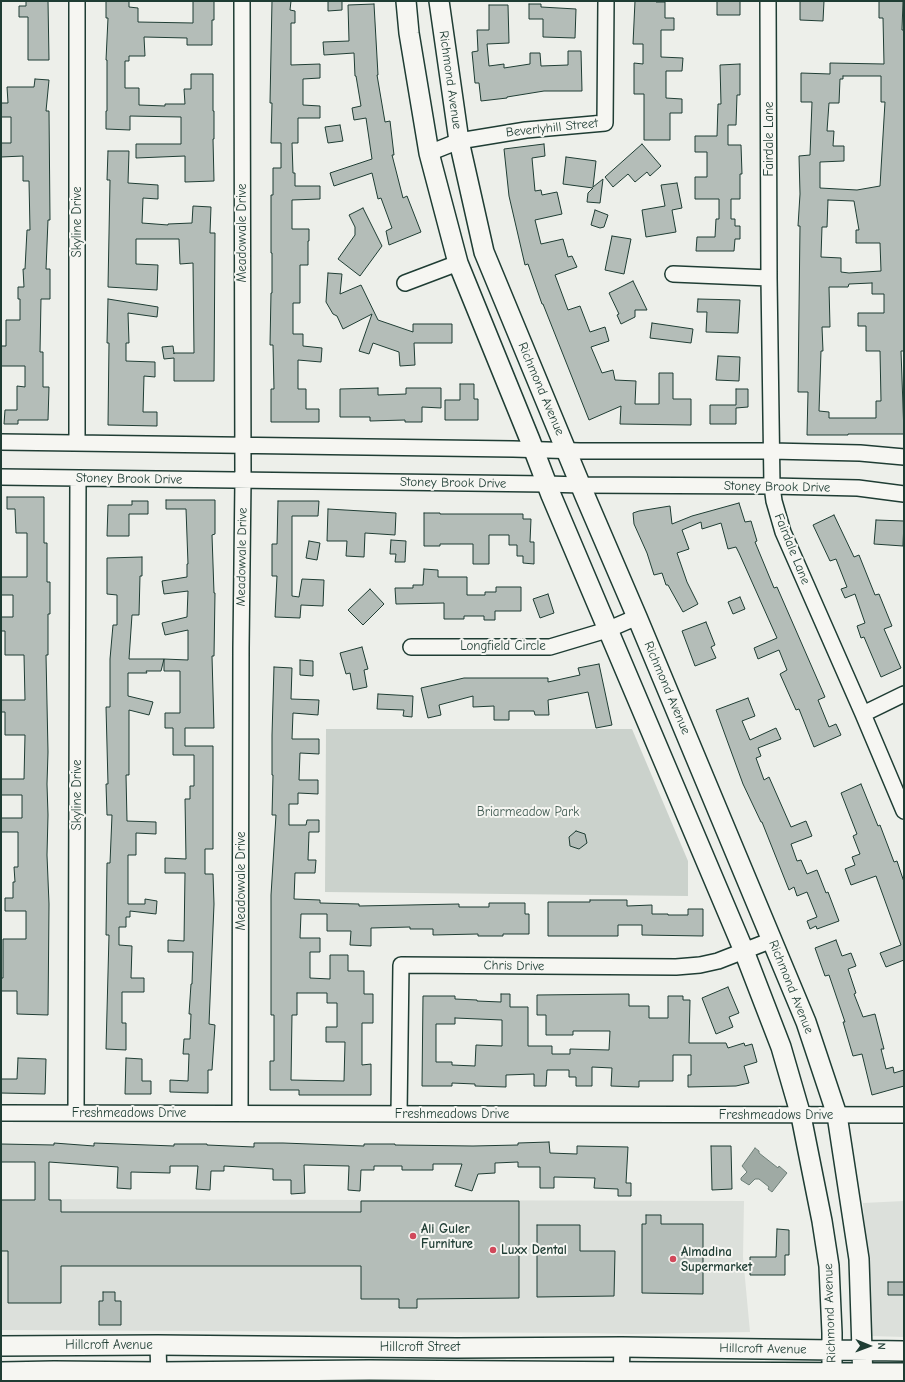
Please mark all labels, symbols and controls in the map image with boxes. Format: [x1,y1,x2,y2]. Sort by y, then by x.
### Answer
street label: Richmond Avenue [435,30,465,130]
street label: Fairdale Lane [761,101,777,177]
street label: Beverlyhill Street [505,115,599,141]
street label: Meadowvale Drive [234,183,250,283]
street label: Skyline Drive [69,186,85,258]
street label: Richmond Avenue [514,340,568,438]
street label: Stoney Brook Drive [76,470,182,488]
street label: Stoney Brook Drive [400,474,506,492]
street label: Stoney Brook Drive [724,478,830,496]
street label: Meadowvale Drive [233,507,251,607]
street label: Fairdale Lane [771,511,813,587]
street label: Longfield Circle [460,638,546,654]
street label: Richmond Avenue [640,639,694,737]
street label: Skyline Drive [69,759,85,831]
park label: Briarmeadow Park [477,804,579,820]
street label: Meadowvale Drive [233,831,249,931]
street label: Richmond Avenue [765,938,817,1036]
street label: Chris Drive [483,958,545,974]
street label: Freshmeadows Drive [72,1105,186,1121]
street label: Freshmeadows Drive [395,1106,509,1122]
street label: Freshmeadows Drive [719,1107,833,1123]
place label: Ali Guler Furniture [421,1221,473,1252]
marker: Ali Guler Furniture [408,1231,418,1241]
place label: Luxx Dental [501,1242,567,1258]
place label: Almadina Supermarket [681,1244,752,1275]
marker: Luxx Dental [488,1245,498,1255]
marker: Almadina Supermarket [668,1254,678,1264]
street label: Richmond Avenue [820,1263,840,1363]
north arrow [849,1326,889,1366]
street label: Hillcroft Avenue [65,1337,153,1353]
street label: Hillcroft Street [380,1339,460,1355]
street label: Hillcroft Avenue [719,1340,807,1358]
text: N [875,1343,888,1350]

